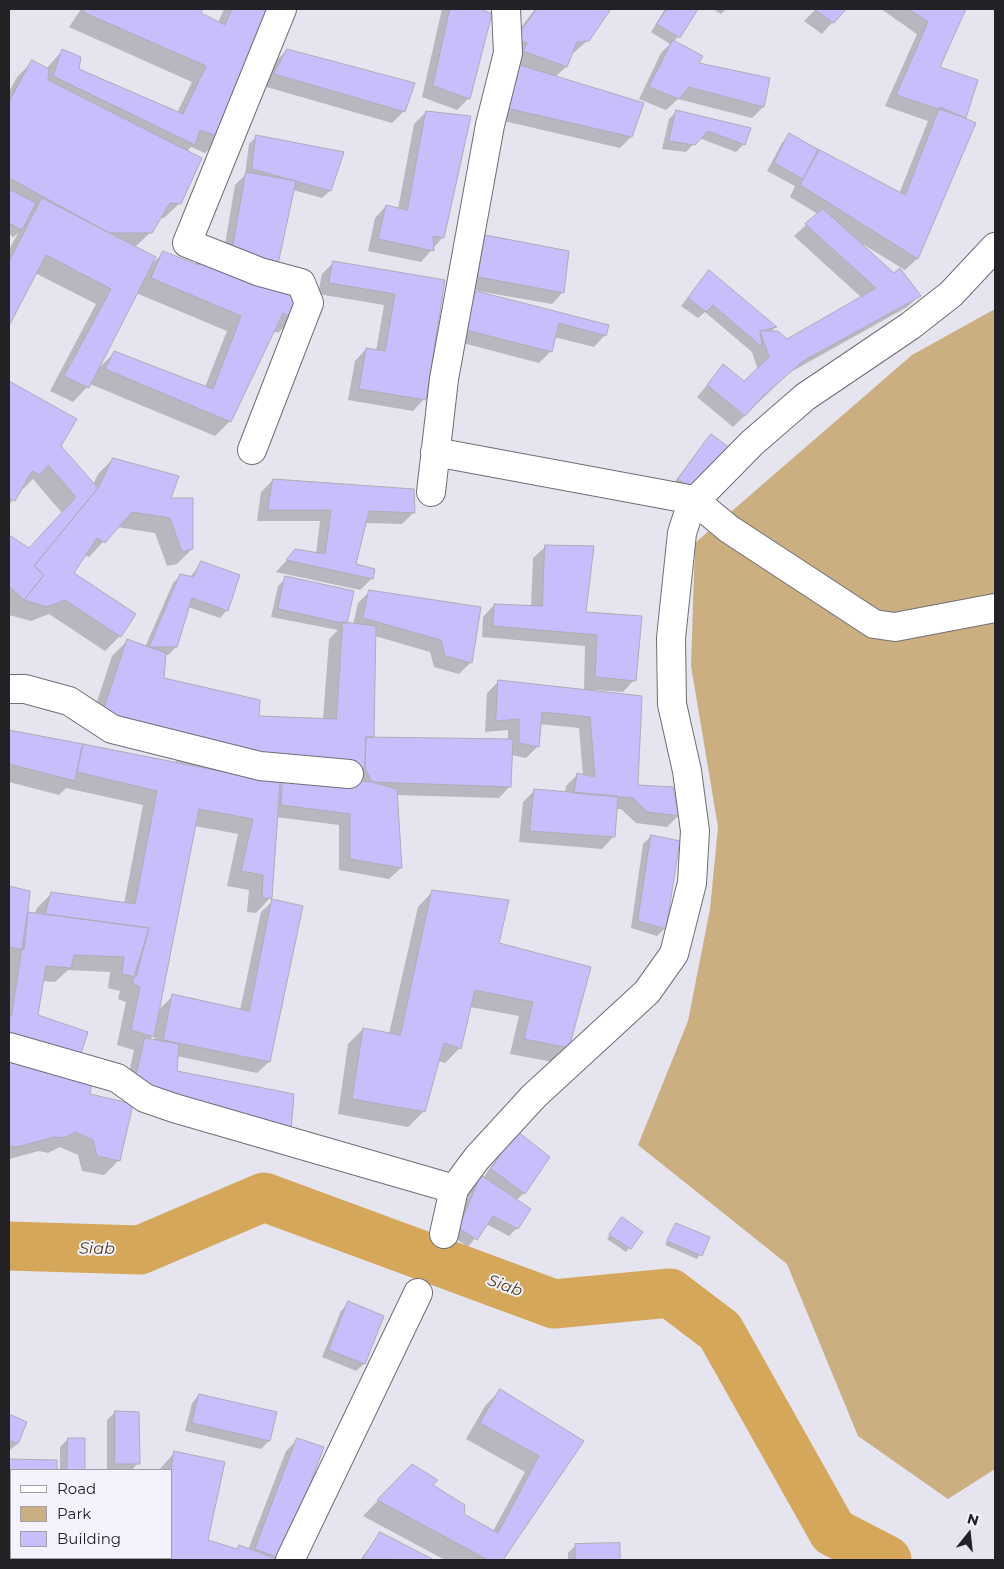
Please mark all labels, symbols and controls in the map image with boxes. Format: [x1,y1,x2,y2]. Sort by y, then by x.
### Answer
water label: Siab [79,1239,115,1259]
water label: Siab [485,1271,525,1301]
legend [10,1469,172,1559]
text: Road [57,1479,96,1498]
text: Park [57,1504,91,1523]
north arrow [944,1509,994,1559]
text: N [965,1509,981,1530]
text: Building [57,1529,121,1548]

